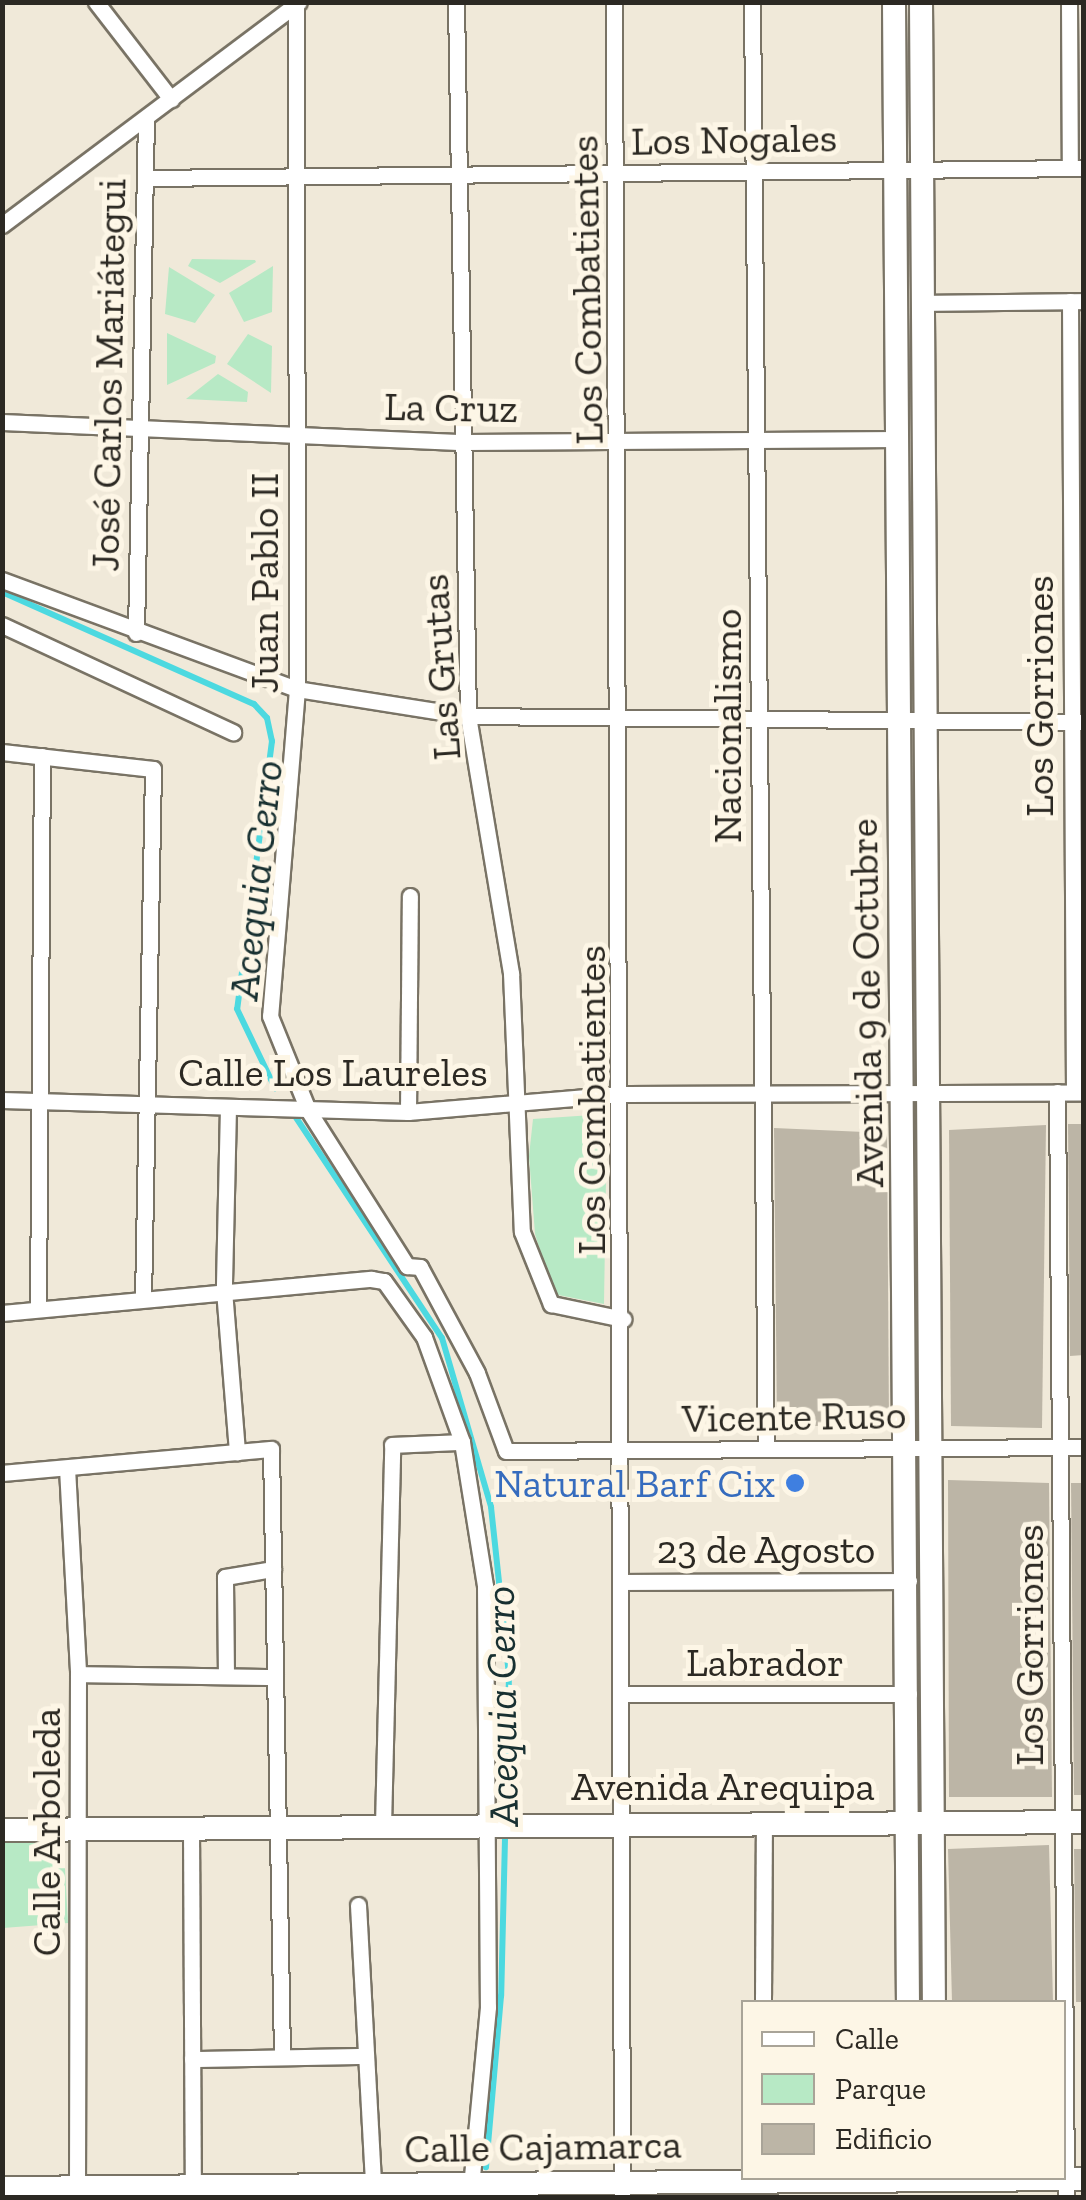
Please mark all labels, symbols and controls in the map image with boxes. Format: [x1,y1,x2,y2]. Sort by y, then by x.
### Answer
street label: Los Nogales [630,113,838,165]
street label: Los Combatientes [559,135,613,445]
street label: José Carlos Mariátegui [81,178,135,572]
street label: La Cruz [384,382,518,432]
street label: Juan Pablo II [240,473,288,693]
street label: Las Grutas [410,572,470,762]
street label: Los Gorriones [1015,575,1063,817]
street label: Nacionalismo [703,609,751,843]
water label: Acequia Cerro [218,758,294,1002]
street label: Avenida 9 de Octubre [839,818,893,1188]
street label: Los Combatientes [567,945,615,1255]
street label: Calle Los Laureles [178,1048,488,1096]
street label: Vicente Ruso [681,1390,907,1442]
place label: Natural Barf Cix [494,1459,775,1507]
marker: Natural Barf Cix [784,1472,806,1494]
street label: Los Gorriones [1005,1524,1053,1766]
street label: 23 de Agosto [656,1525,876,1573]
water label: Acequia Cerro [475,1585,529,1827]
street label: Labrador [686,1638,844,1686]
street label: Calle Arboleda [22,1707,70,1957]
street label: Avenida Arequipa [571,1762,875,1810]
legend [741,2000,1066,2180]
text: Calle [835,2021,899,2057]
text: Parque [835,2071,926,2107]
street label: Calle Cajamarca [404,2120,682,2172]
text: Edificio [835,2121,932,2157]

